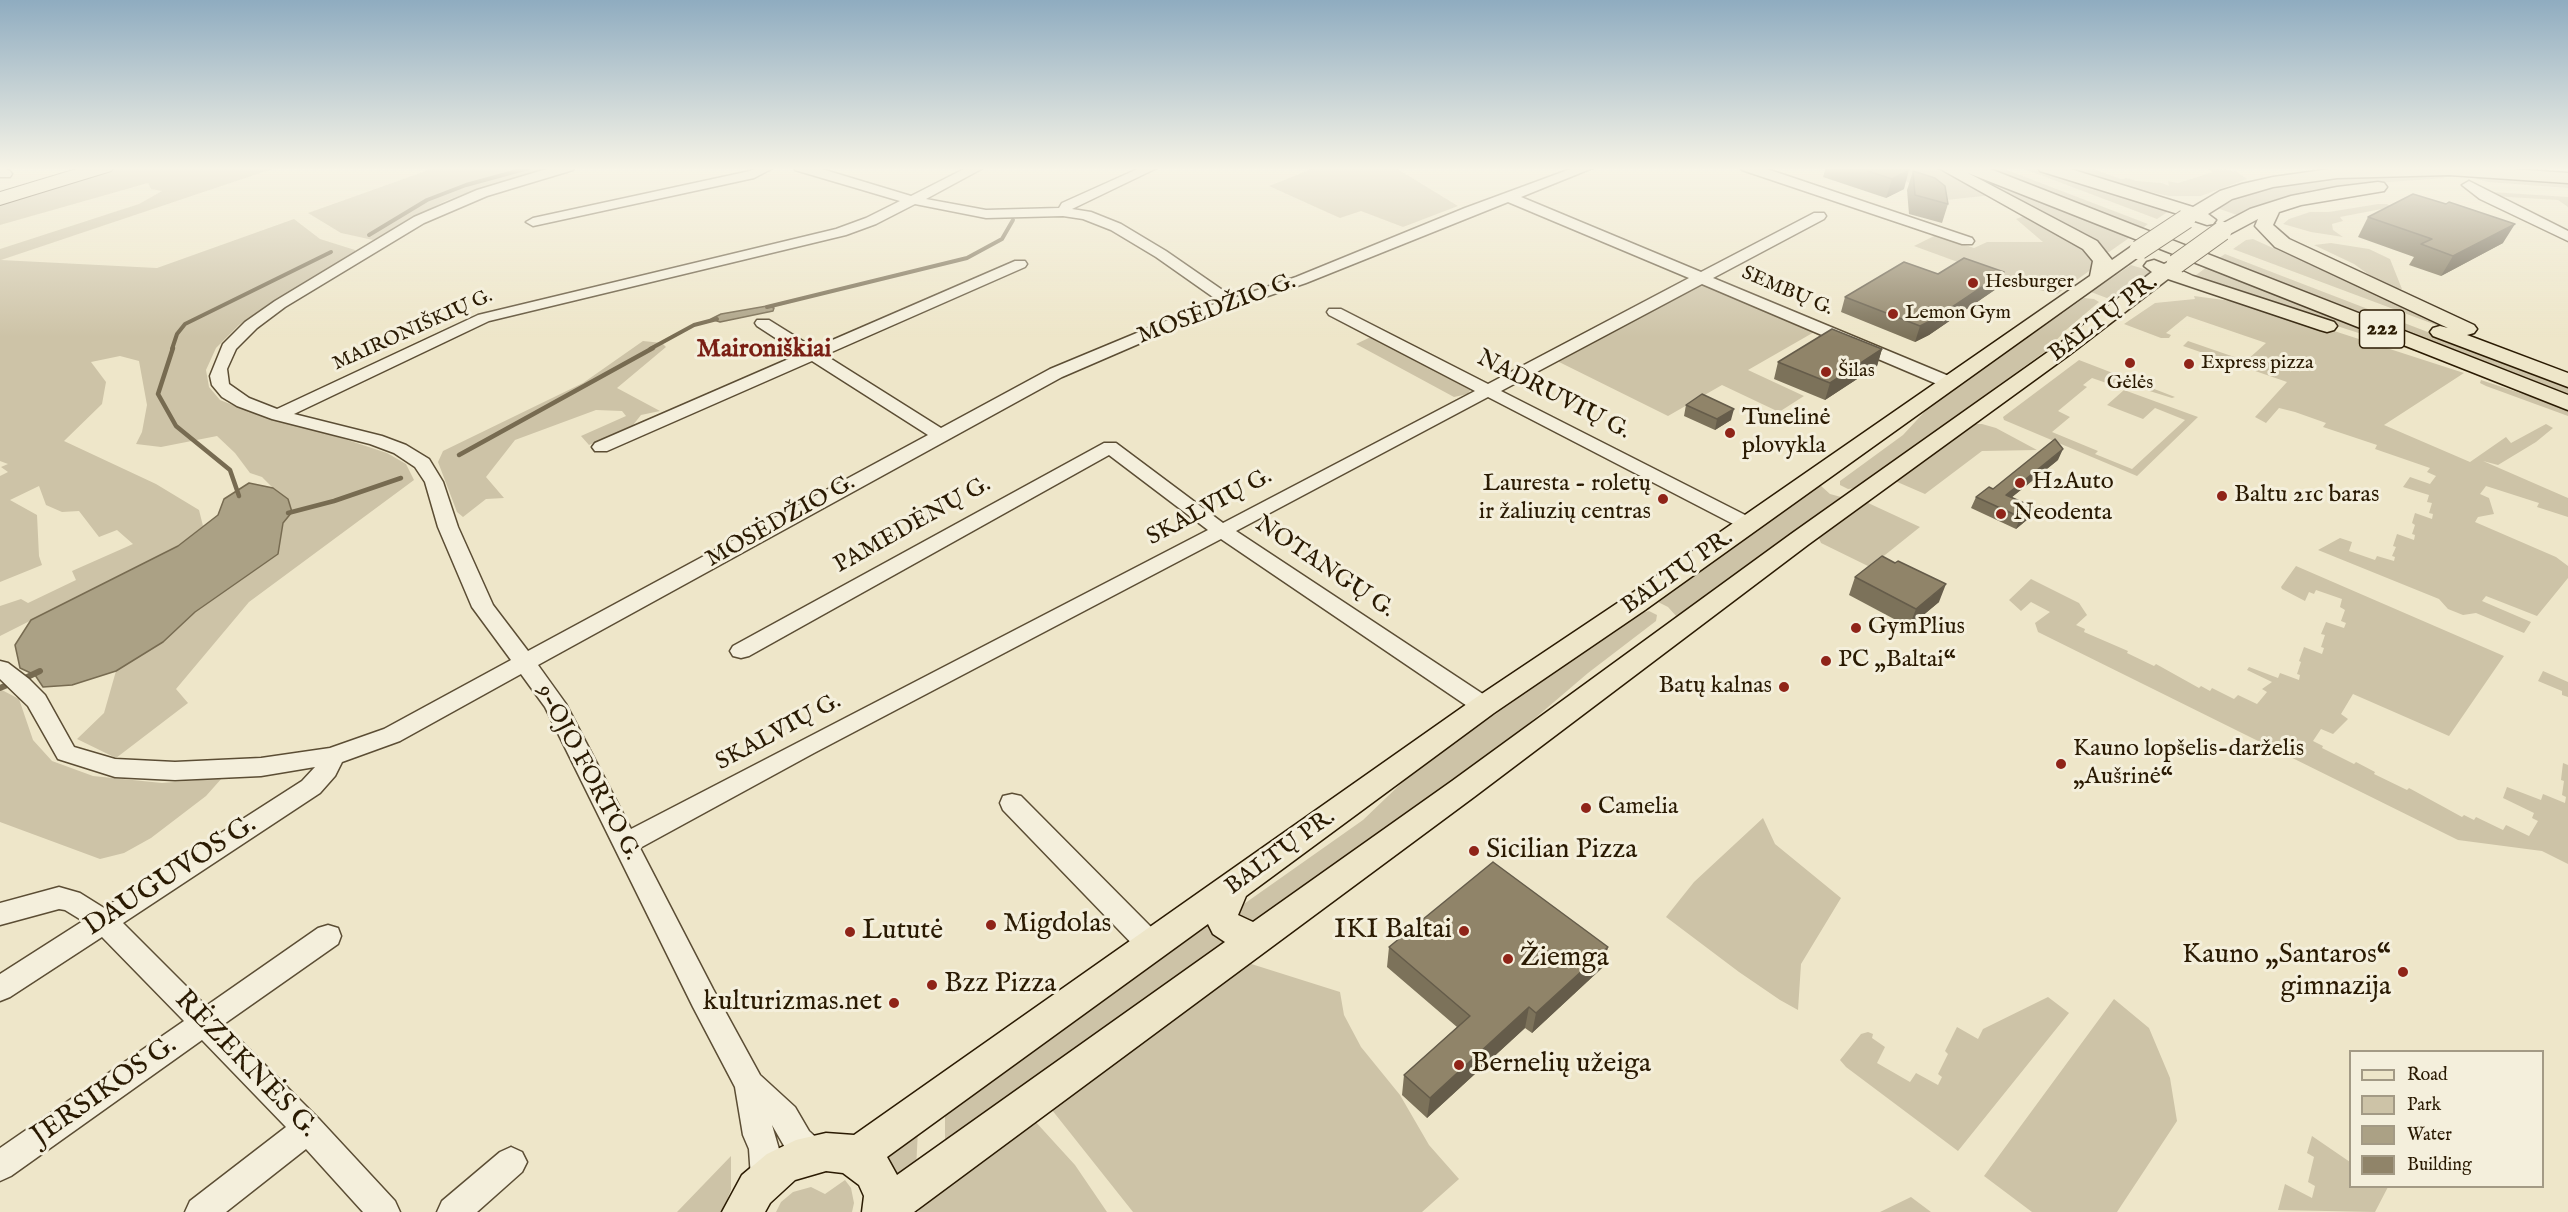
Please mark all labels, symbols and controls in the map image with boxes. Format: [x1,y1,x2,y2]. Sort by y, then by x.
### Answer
street label: SEMBŲ G. [1738,262,1836,322]
street label: MOSĖDŽIO G. [1134,268,1300,352]
street label: BALTŲ PR. [2044,269,2164,369]
place label: Hesburger [1985,271,2074,295]
marker: Hesburger [1966,276,1980,290]
street label: MAIRONIŠKIŲ G. [329,285,497,377]
place label: Lemon Gym [1905,302,2011,326]
marker: Lemon Gym [1886,307,1900,321]
road number: 222 [2360,310,2404,348]
district label: Maironiškiai [696,335,832,367]
street label: NADRUVIŲ G. [1471,345,1635,447]
place label: Express pizza [2201,352,2314,376]
marker: Gėlės [2123,356,2137,370]
marker: Express pizza [2182,357,2196,371]
place label: Šilas [1838,360,1875,384]
marker: Šilas [1819,365,1833,379]
place label: Gėlės [2107,372,2153,396]
place label: Tunelinė plovykla [1742,405,1830,461]
marker: Tunelinė plovykla [1723,426,1737,440]
street label: SKALVIŲ G. [1142,463,1278,553]
street label: MOSĖDŽIO G. [701,469,861,575]
place label: H2Auto [2032,469,2114,497]
street label: PAMEDĖNŲ G. [830,471,996,581]
place label: Lauresta - roletų ir žaliuzių centras [1479,471,1651,527]
marker: H2Auto [2013,476,2027,490]
place label: Baltu 21c baras [2234,482,2379,510]
marker: Baltu 21c baras [2215,489,2229,503]
marker: Lauresta - roletų ir žaliuzių centras [1656,492,1670,506]
place label: Neodenta [2013,500,2112,528]
marker: Neodenta [1994,507,2008,521]
street label: NOTANGŲ G. [1249,511,1399,625]
street label: BALTŲ PR. [1617,524,1739,622]
place label: GymPlius [1868,614,1965,642]
marker: GymPlius [1849,621,1863,635]
place label: PC „Baltai“ [1838,647,1956,675]
marker: PC „Baltai“ [1819,654,1833,668]
place label: Batų kalnas [1658,673,1772,701]
street label: 9-OJO FORTO G. [529,680,645,866]
marker: Batų kalnas [1777,680,1791,694]
street label: SKALVIŲ G. [711,688,847,778]
place label: Kauno lopšelis-darželis „Aušrinė“ [2073,736,2304,792]
marker: Kauno lopšelis-darželis „Aušrinė“ [2054,757,2068,771]
place label: Camelia [1598,794,1678,822]
marker: Camelia [1579,801,1593,815]
street label: BALTŲ PR. [1220,803,1342,903]
street label: DAUGUVOS G. [79,809,263,945]
place label: Sicilian Pizza [1486,834,1637,868]
marker: Sicilian Pizza [1467,844,1481,858]
place label: Migdolas [1003,908,1111,942]
place label: IKI Baltai [1334,914,1452,948]
place label: Lututė [862,915,943,949]
marker: Migdolas [984,918,998,932]
marker: IKI Baltai [1457,924,1471,938]
marker: Lututė [843,925,857,939]
place label: Kauno „Santaros“ gimnazija [2182,939,2391,1005]
place label: Žiemga [1520,942,1609,976]
marker: Žiemga [1501,952,1515,966]
marker: Kauno „Santaros“ gimnazija [2396,965,2410,979]
place label: Bzz Pizza [944,968,1056,1002]
marker: Bzz Pizza [925,978,939,992]
street label: RĖZEKNĖS G. [166,984,324,1146]
place label: kulturizmas.net [703,986,882,1020]
marker: kulturizmas.net [887,996,901,1010]
street label: JERSIKOS G. [26,1030,184,1154]
place label: Bernelių užeiga [1471,1048,1651,1082]
legend [2349,1050,2544,1188]
marker: Bernelių užeiga [1452,1058,1466,1072]
text: Road [2407,1064,2448,1087]
text: Park [2407,1094,2441,1117]
text: Water [2407,1124,2452,1147]
text: Building [2407,1154,2472,1177]

